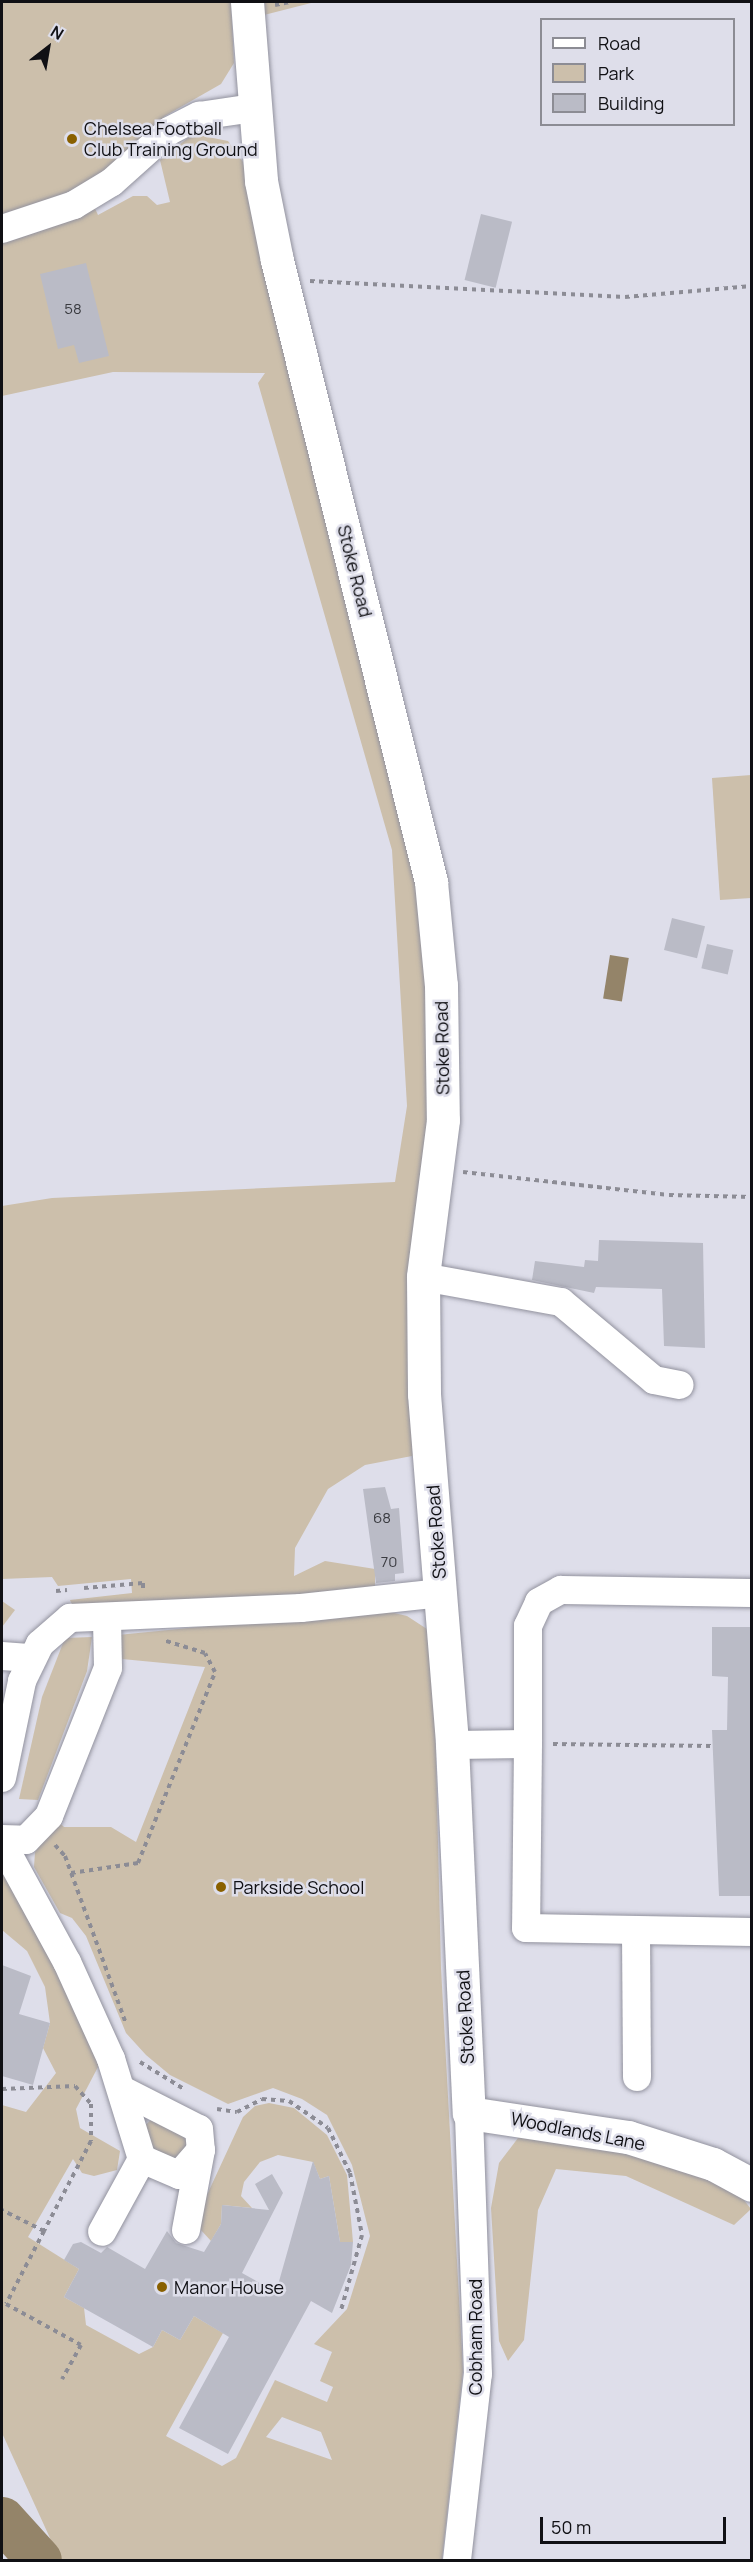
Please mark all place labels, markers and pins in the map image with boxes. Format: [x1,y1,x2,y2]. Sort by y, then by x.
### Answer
place label: Chelsea Football Club Training Ground [84,118,258,160]
marker: Chelsea Football Club Training Ground [65,132,79,146]
place label: Parkside School [233,1876,364,1898]
marker: Parkside School [214,1880,228,1894]
place label: Manor House [174,2276,284,2298]
marker: Manor House [155,2280,169,2294]

